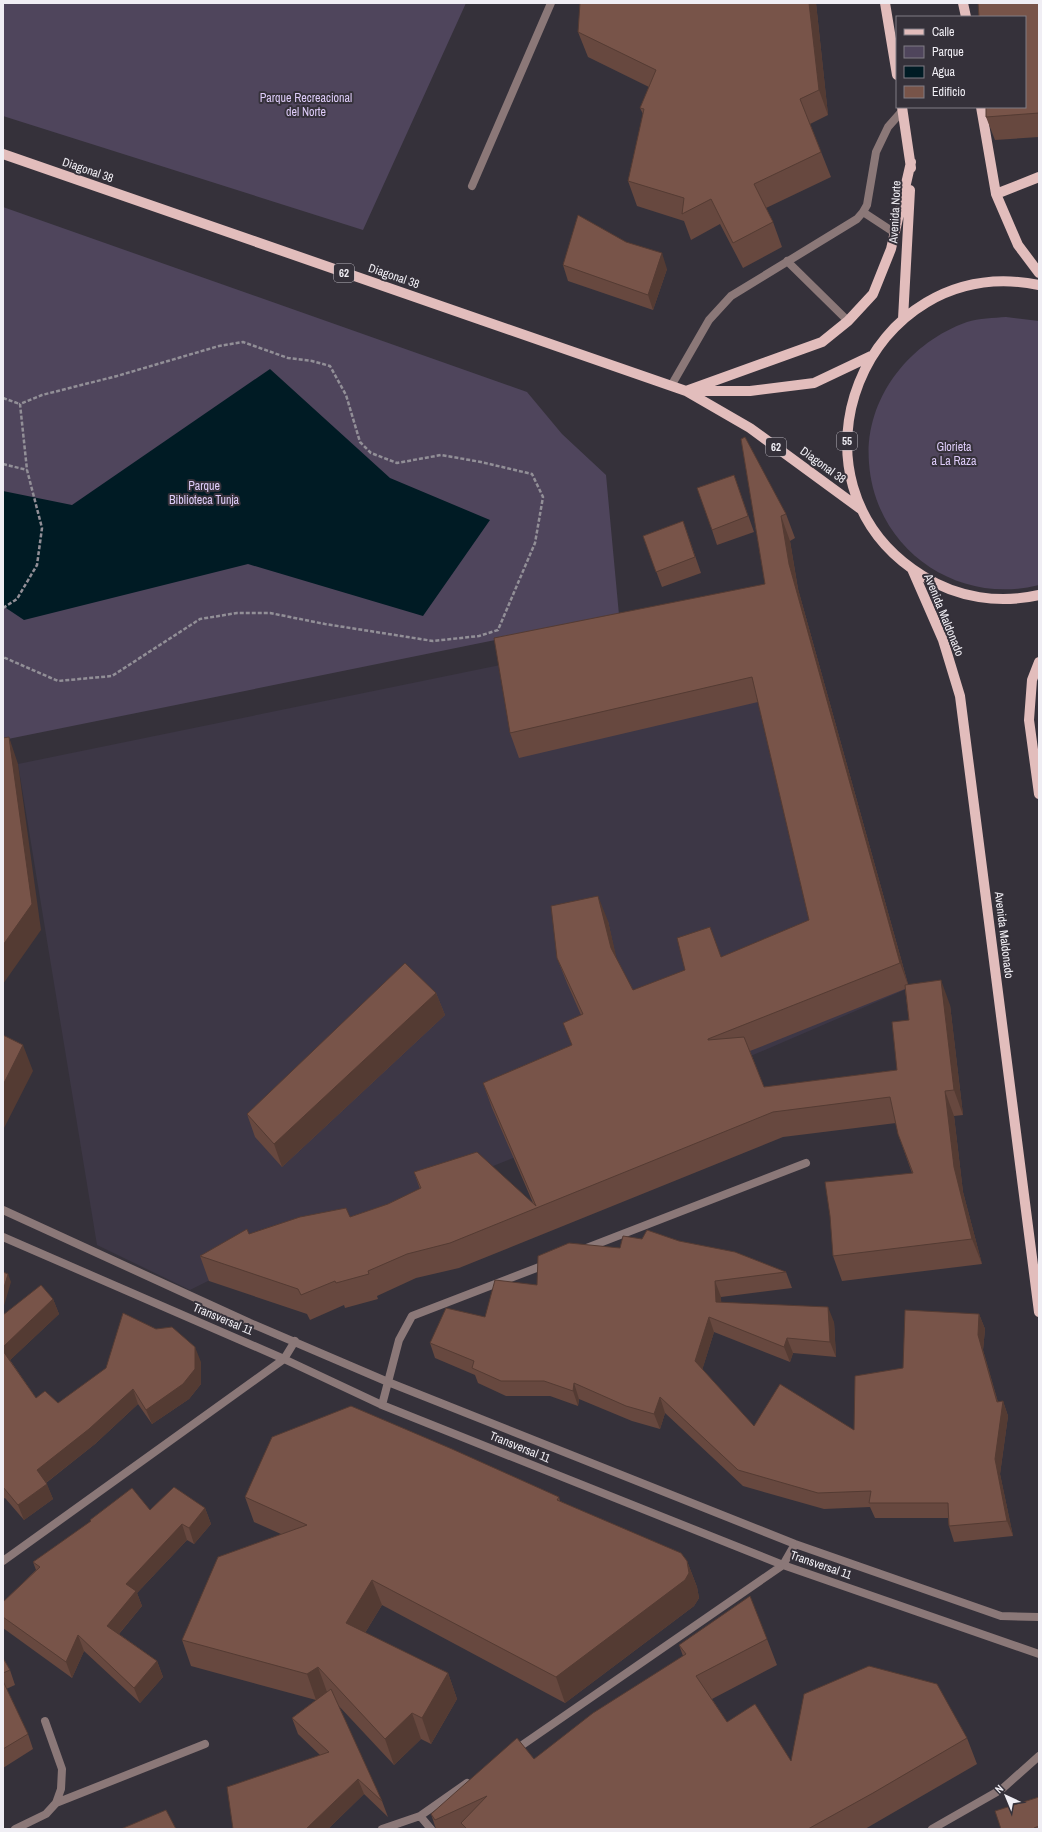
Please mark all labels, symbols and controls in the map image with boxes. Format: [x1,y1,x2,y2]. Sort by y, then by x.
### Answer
legend [896,16,1026,108]
text: Calle [932,24,954,40]
text: Parque [932,44,964,60]
text: Agua [931,64,956,80]
text: Edificio [932,84,965,100]
park label: Parque Recreacional del Norte [260,90,352,120]
street label: Diagonal 38 [60,154,116,186]
street label: Avenida Norte [885,180,905,245]
street label: Diagonal 38 [366,260,422,292]
road number: 62 [334,264,354,282]
road number: 55 [837,432,857,450]
road number: 62 [766,438,786,456]
park label: Glorieta a La Raza [932,439,977,469]
street label: Diagonal 38 [797,443,849,487]
park label: Parque Biblioteca Tunja [169,478,240,508]
street label: Avenida Maldonado [920,571,968,659]
street label: Avenida Maldonado [991,890,1017,979]
street label: Transversal 11 [190,1299,256,1339]
street label: Transversal 11 [487,1428,553,1467]
street label: Transversal 11 [788,1547,854,1583]
north arrow [986,1776,1026,1816]
text: N [992,1782,1006,1796]

